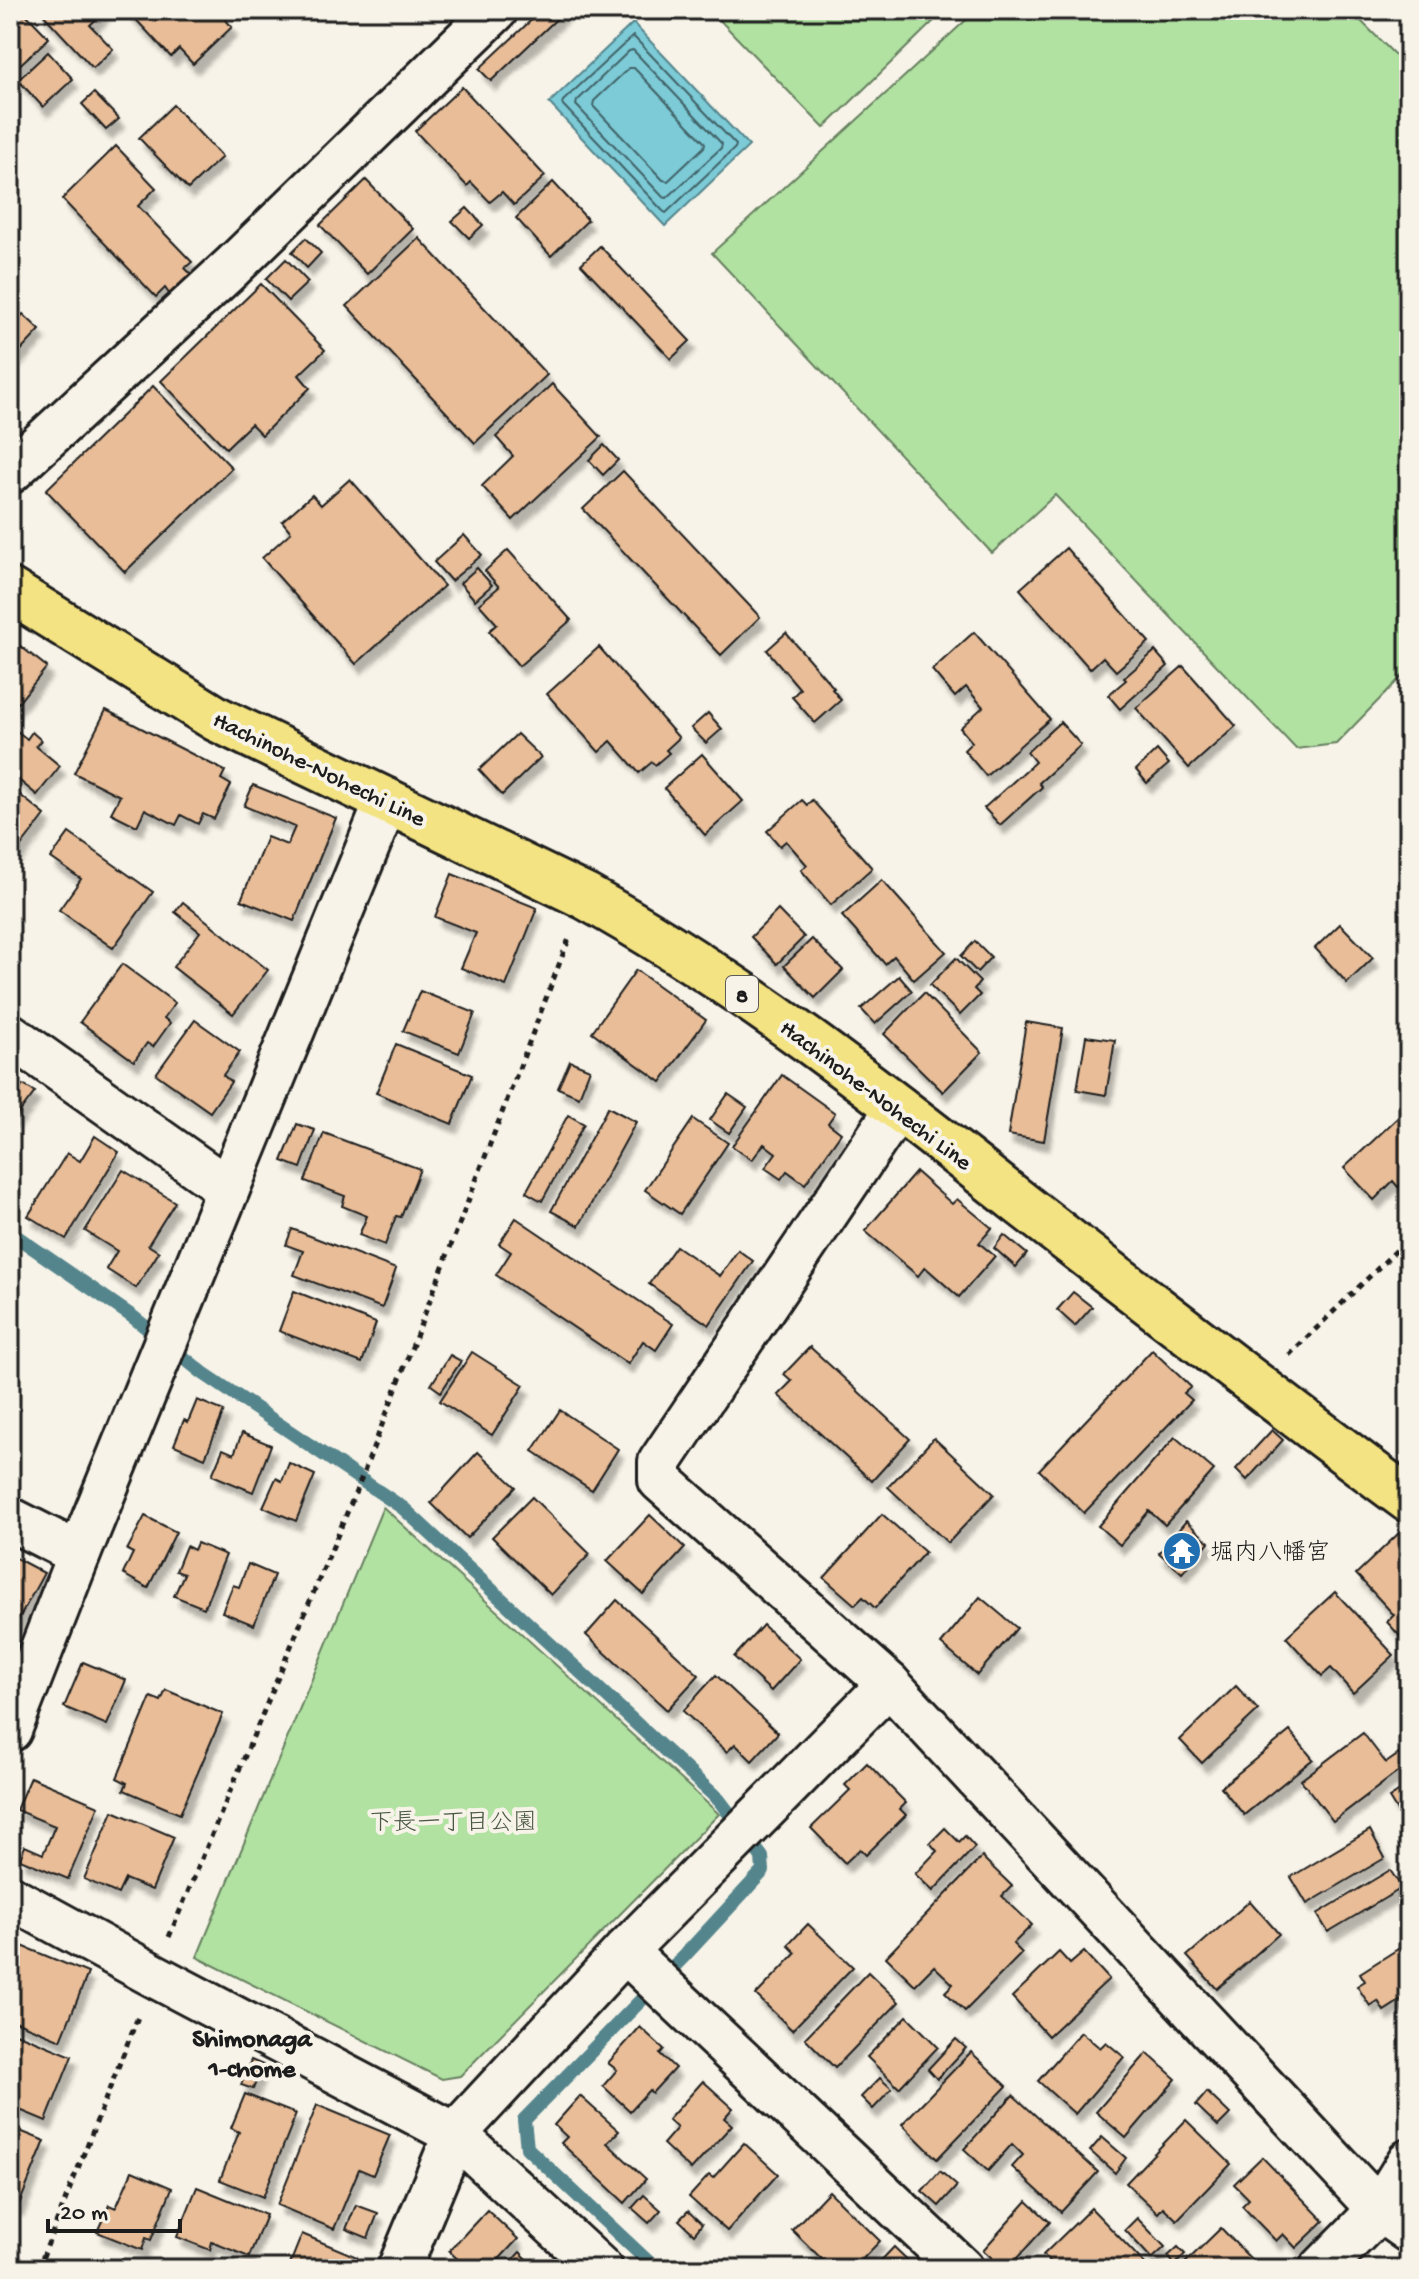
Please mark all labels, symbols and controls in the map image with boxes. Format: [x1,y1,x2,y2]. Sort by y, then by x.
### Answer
street label: Hachinohe-Nohechi Line [207,707,430,836]
road number: 8 [726,976,758,1012]
street label: Hachinohe-Nohechi Line [773,1015,977,1179]
temple icon: 堀内八幡宮 [1161,1530,1203,1572]
place label: 堀内八幡宮 [1210,1539,1330,1569]
park label: 下長一丁目公園 [369,1810,537,1839]
district label: Shimonaga 1-chome [192,2026,313,2087]
scale bar [48,2183,180,2233]
text: 20 m [60,2200,108,2229]

